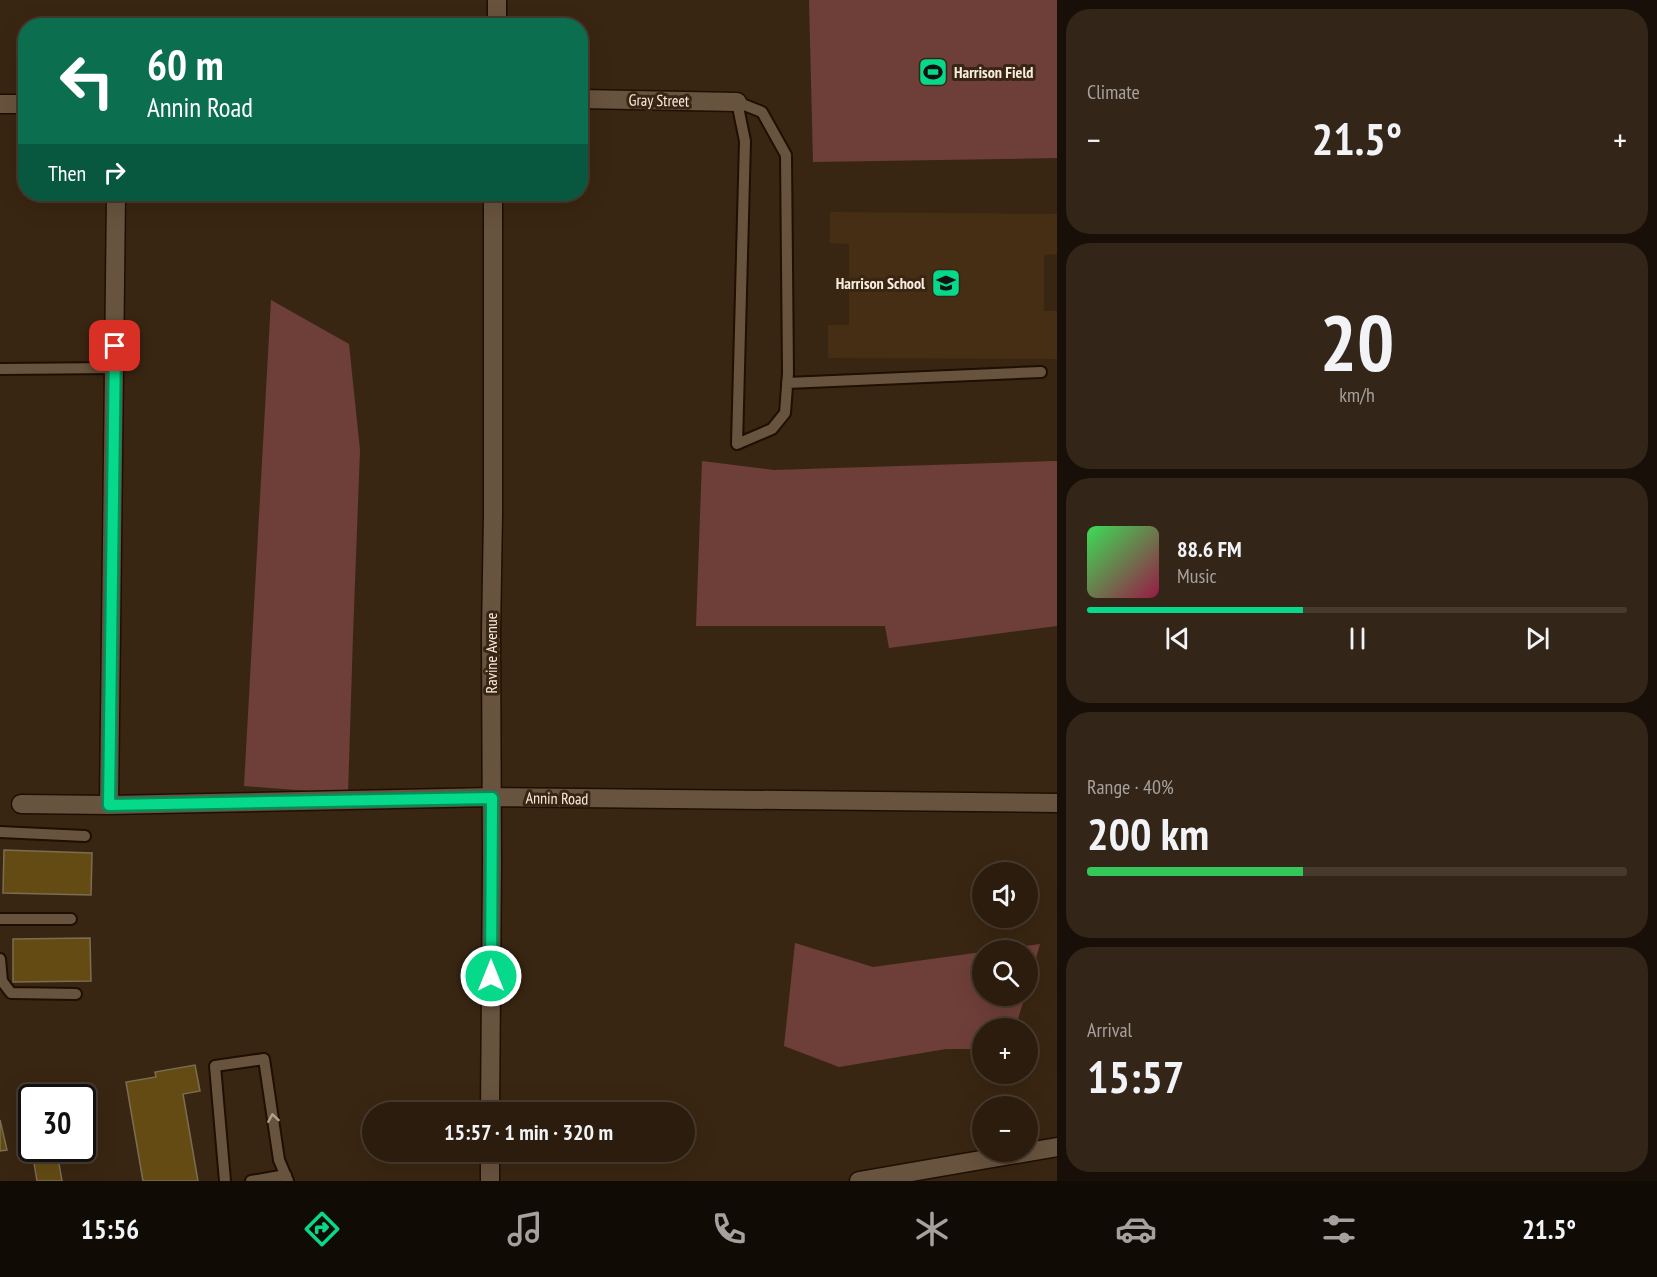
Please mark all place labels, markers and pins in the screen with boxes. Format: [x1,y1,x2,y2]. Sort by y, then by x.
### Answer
sports icon: Harrison Field [917,56,949,88]
place label: Harrison Field [954,62,1033,82]
school or university icon: Harrison School [930,267,962,299]
place label: Harrison School [836,273,925,293]
pin [89,320,140,371]

